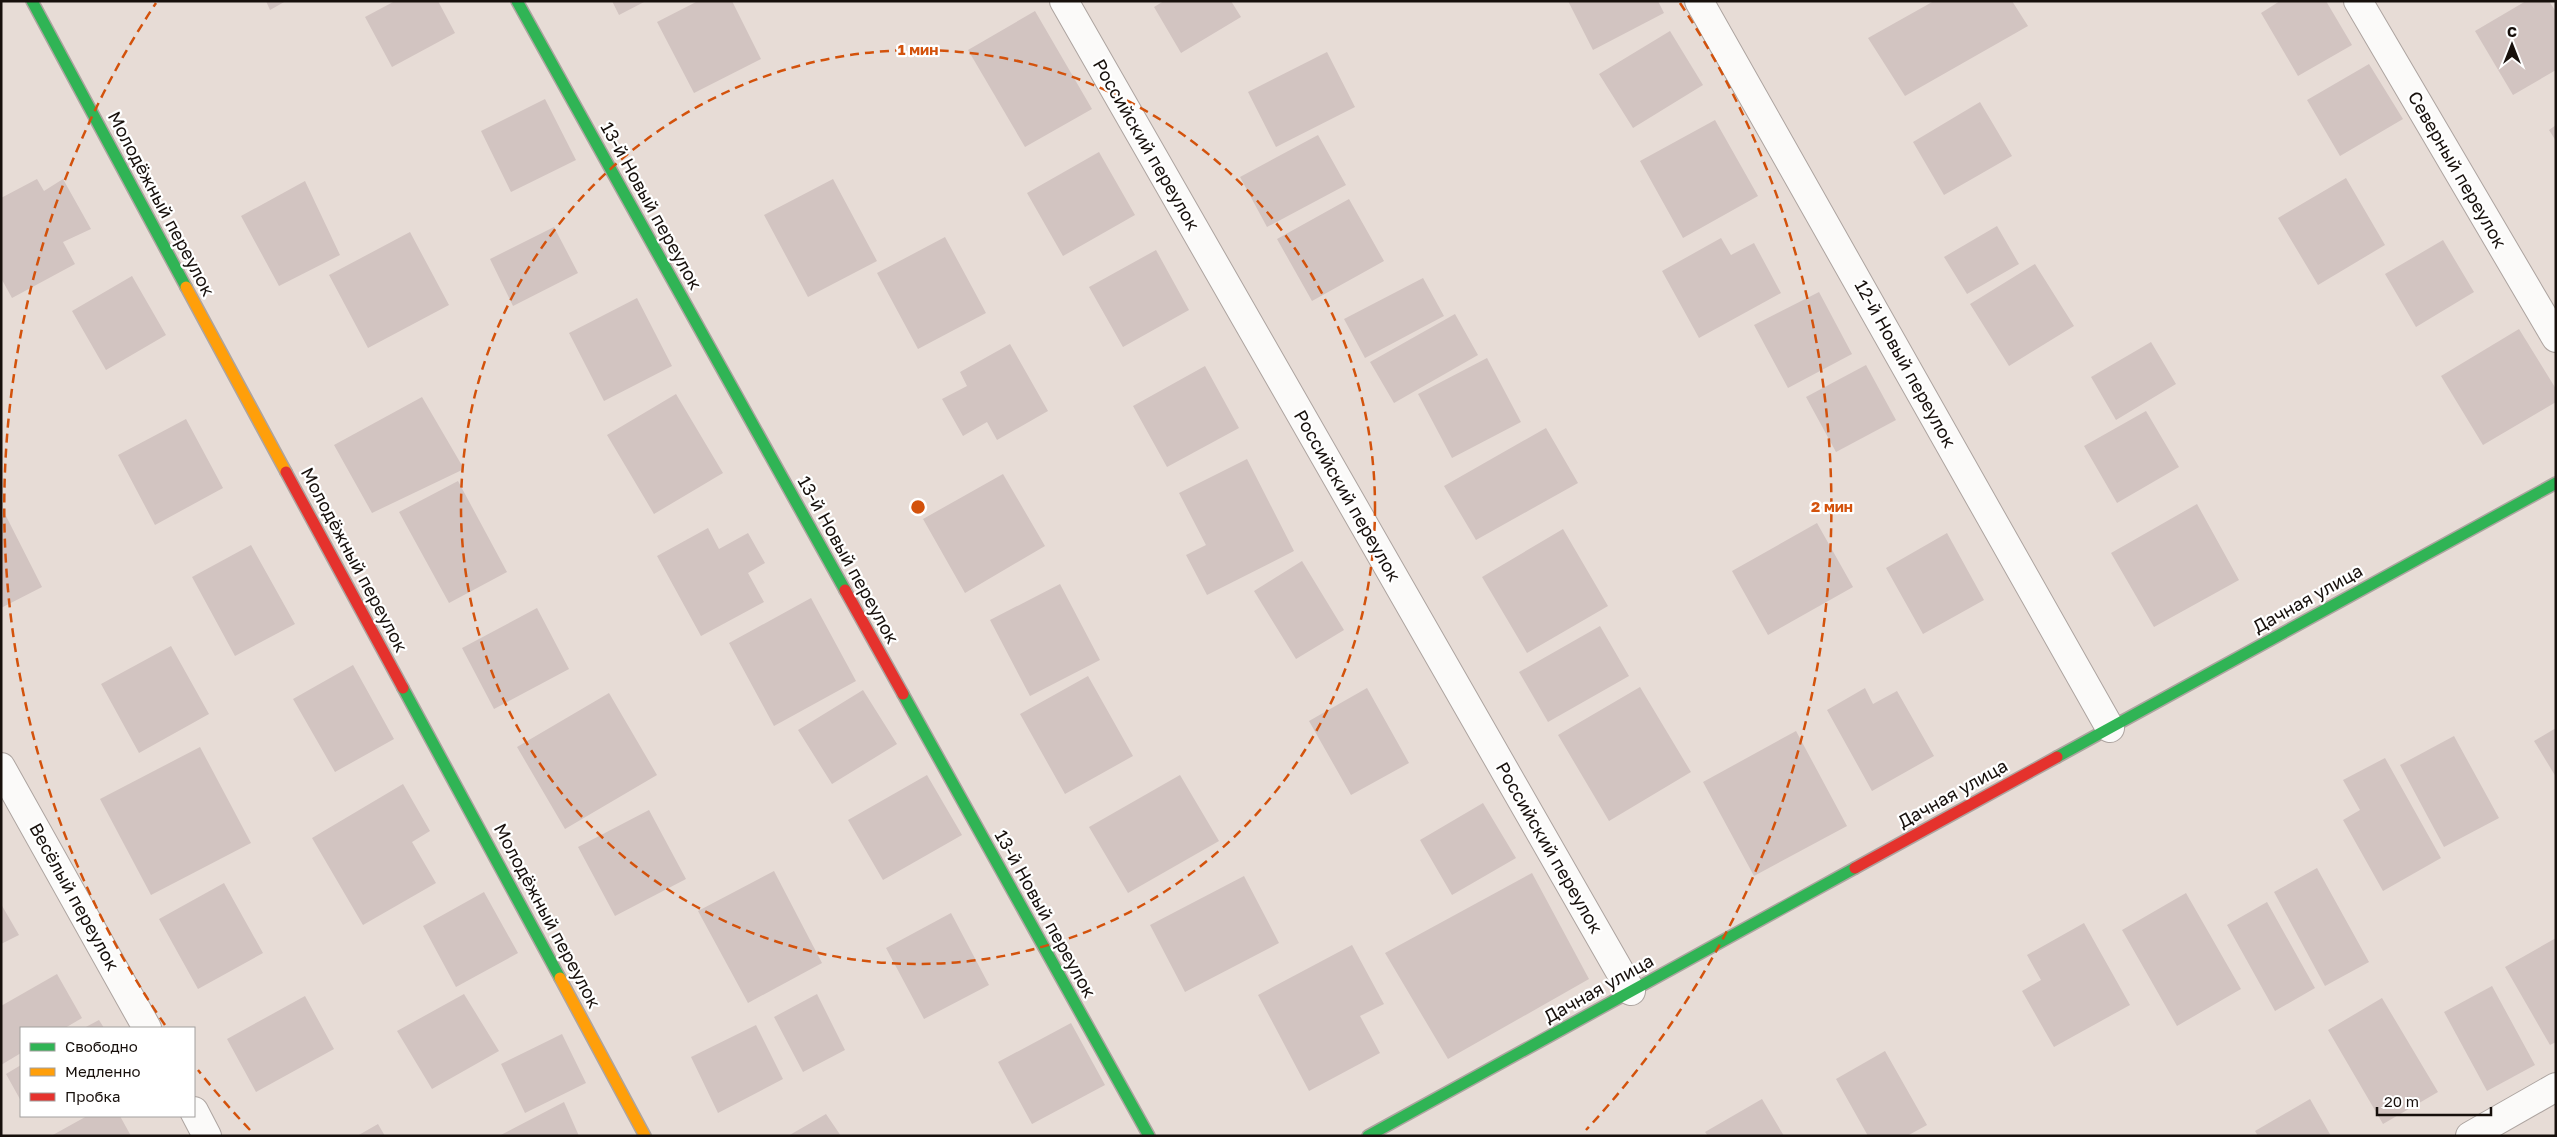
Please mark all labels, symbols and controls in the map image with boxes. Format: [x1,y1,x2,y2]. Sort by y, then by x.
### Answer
north arrow [2487,20,2537,70]
text: С [2507,23,2517,40]
text: 1 мин [898,40,938,58]
street label: Российский переулок [1089,55,1205,234]
street label: Северный переулок [2404,87,2512,252]
street label: Молодёжный переулок [104,107,220,300]
street label: 13-й Новый переулок [597,118,707,293]
street label: 12-й Новый переулок [1851,276,1961,451]
street label: Российский переулок [1290,406,1406,585]
street label: Молодёжный переулок [297,463,413,656]
street label: 13-й Новый переулок [794,472,904,647]
text: 2 мин [1811,497,1853,515]
centre of rings [909,498,927,516]
street label: Дачная улица [2249,559,2366,637]
street label: Дачная улица [1894,754,2011,832]
street label: Российский переулок [1492,758,1608,937]
street label: Весёлый переулок [25,819,125,974]
street label: Молодёжный переулок [490,819,606,1012]
street label: 13-й Новый переулок [991,826,1101,1001]
street label: Дачная улица [1540,949,1657,1027]
legend [20,1027,195,1117]
text: Свободно [65,1037,138,1055]
text: Медленно [65,1062,141,1080]
scale bar [2377,1084,2491,1116]
text: Пробка [65,1087,120,1105]
text: 20 m [2384,1092,2419,1110]

